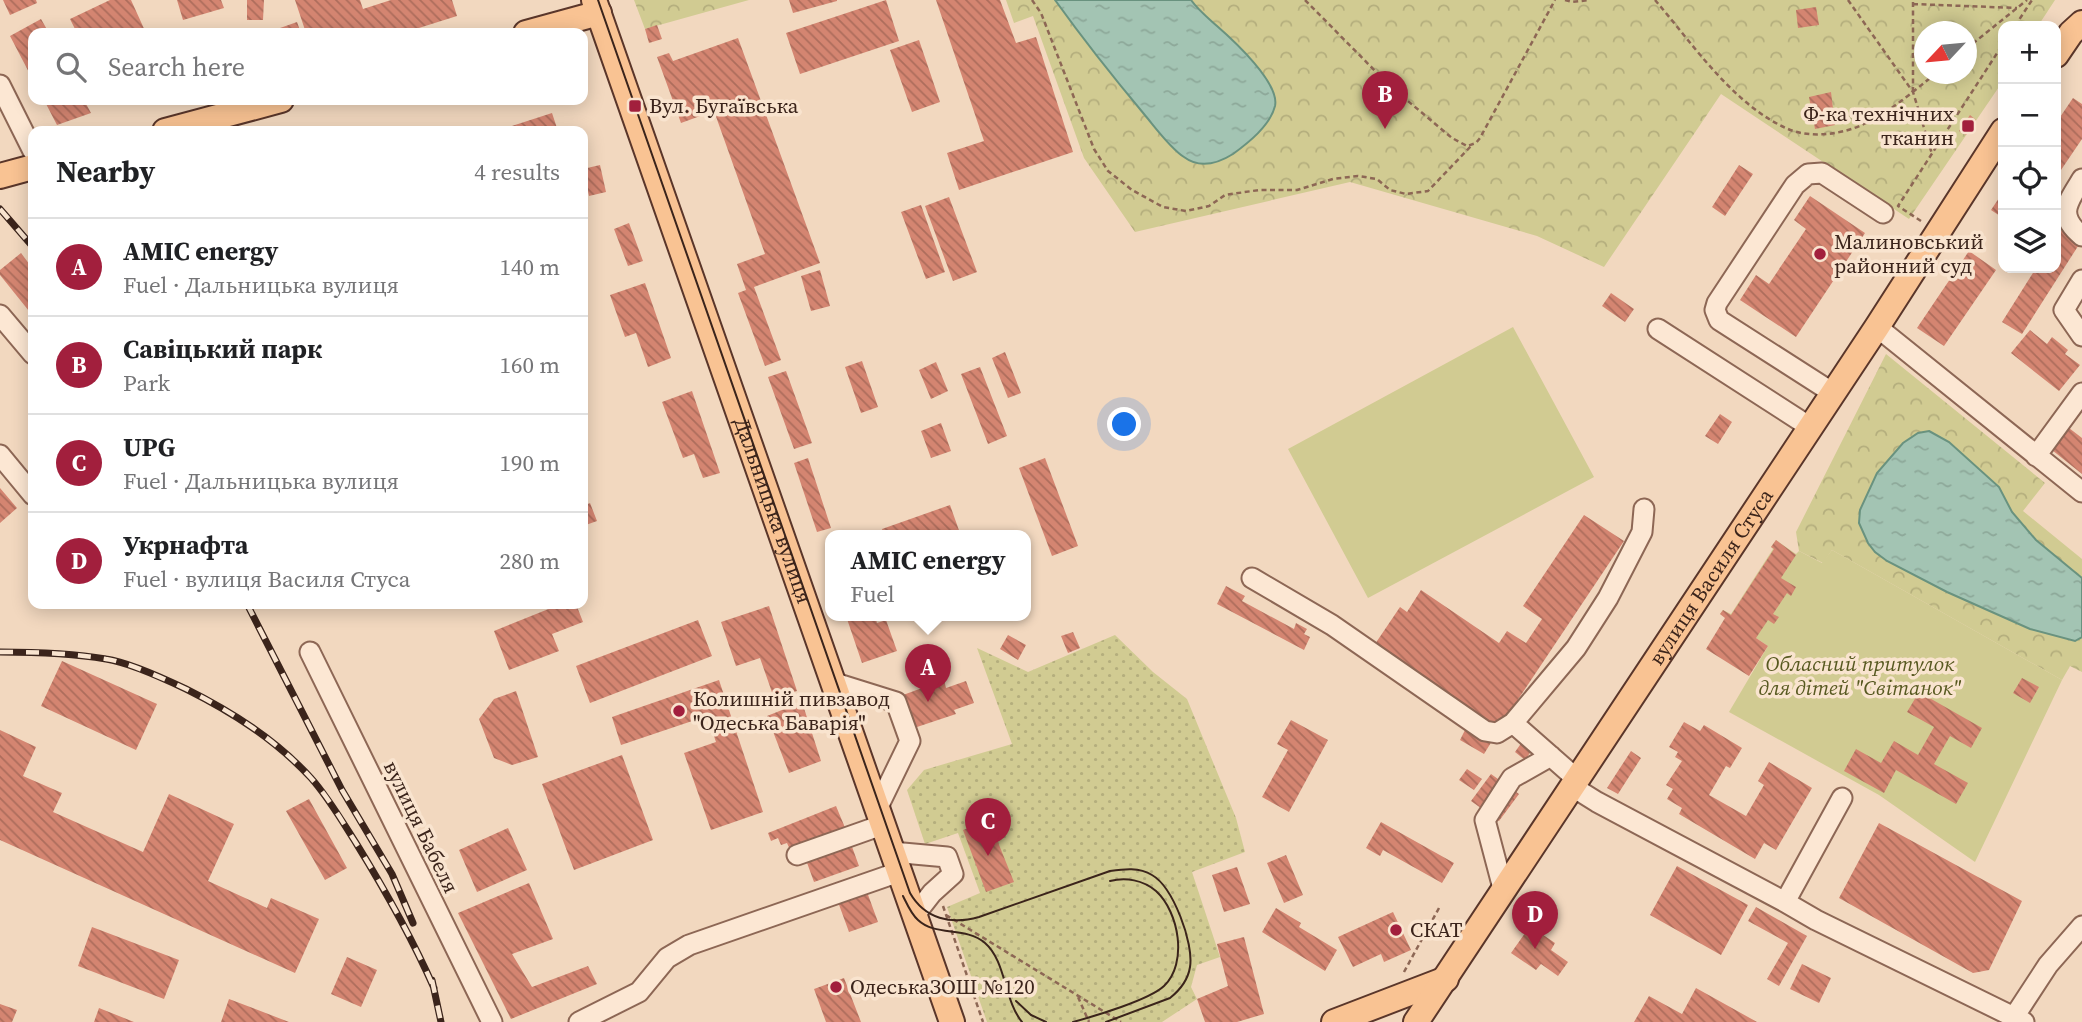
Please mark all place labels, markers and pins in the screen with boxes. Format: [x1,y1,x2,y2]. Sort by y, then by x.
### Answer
pin: B [1362,71,1408,129]
place label: Вул. Бугаївська [649,91,799,120]
marker: Вул. Бугаївська [627,98,643,114]
place label: Ф-ка технічних тканин [1804,99,1954,152]
marker: Ф-ка технічних тканин [1960,118,1976,134]
place label: Малиновський районний суд [1834,227,1984,280]
marker: Малиновський районний суд [1812,246,1828,262]
pin: A [905,644,951,702]
place label: Колишній пивзавод "Одеська Баварія" [693,684,890,737]
marker: Колишній пивзавод "Одеська Баварія" [671,703,687,719]
pin: C [965,798,1011,856]
pin: D [1512,891,1558,949]
place label: СКАТ [1410,915,1463,944]
marker: СКАТ [1388,922,1404,938]
place label: ОдеськаЗОШ №120 [850,972,1035,1001]
marker: ОдеськаЗОШ №120 [828,979,844,995]

